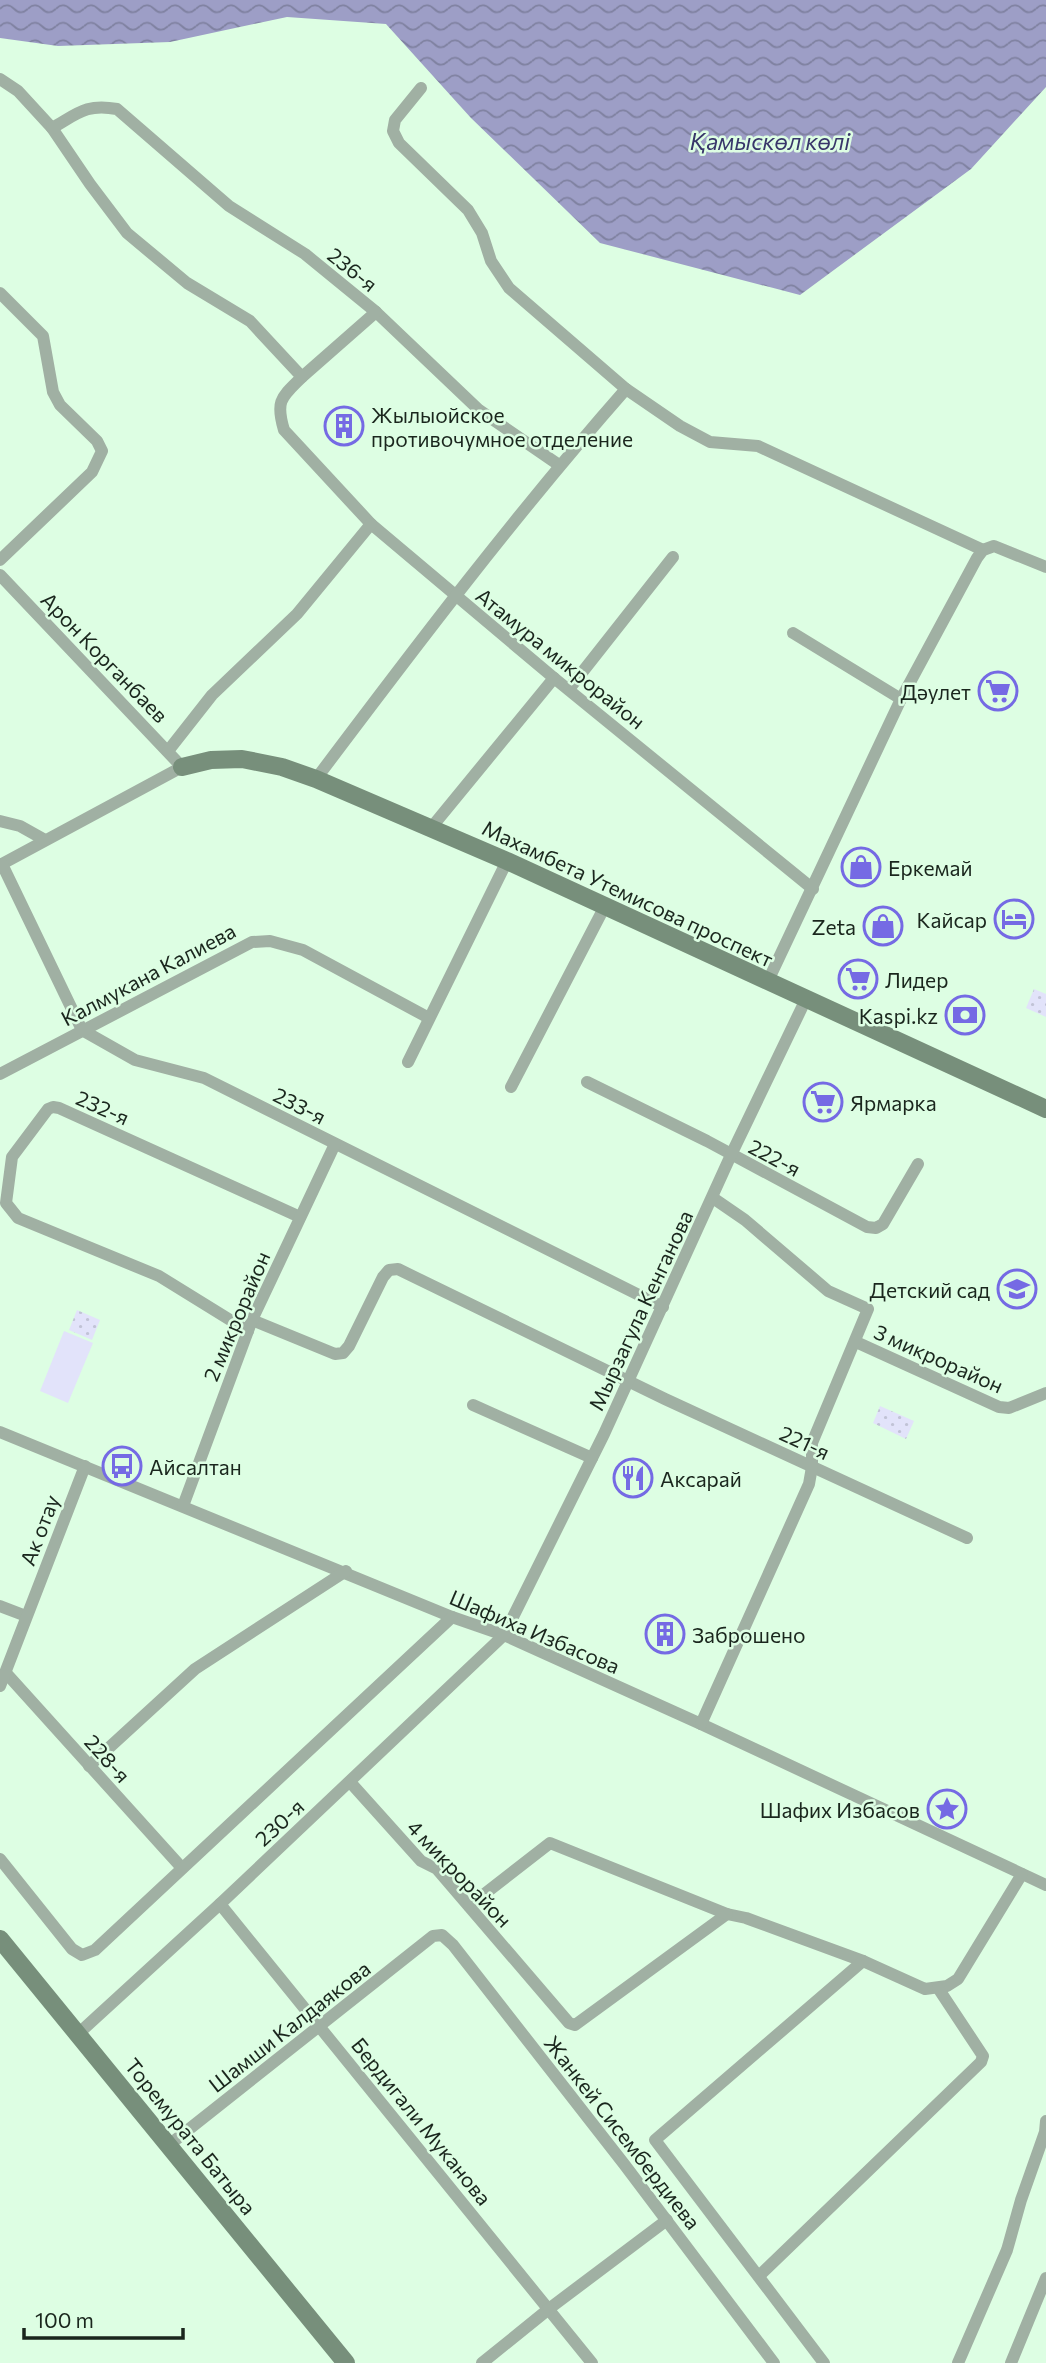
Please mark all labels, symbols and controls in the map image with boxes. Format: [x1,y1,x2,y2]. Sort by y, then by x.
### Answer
water label: Қамыскөл көлі [690,127,851,155]
street label: 236-я [323,242,383,296]
place label: Жылыойское противочумное отделение [371,402,633,451]
building icon: Жылыойское противочумное отделение [323,405,365,447]
street label: Атамура микрорайон [472,582,650,734]
street label: Арон Корганбаев [36,587,174,727]
supermarket icon: Дәулет [977,670,1019,712]
place label: Дәулет [901,679,971,704]
street label: Махамбета Утемисова проспект [479,814,777,972]
shop icon: Еркемай [840,846,882,888]
place label: Еркемай [888,855,972,880]
hotel icon: Кайсар [993,898,1035,940]
shop icon: Zeta [862,905,904,947]
place label: Кайсар [916,907,987,932]
place label: Zeta [811,914,856,939]
street label: Калмукана Калиева [56,917,240,1031]
supermarket icon: Лидер [837,958,879,1000]
place label: Лидер [885,967,948,992]
bank icon: Kaspi.kz [944,994,986,1036]
place label: Kaspi.kz [859,1003,938,1028]
street label: 233-я [270,1081,330,1129]
supermarket icon: Ярмарка [802,1081,844,1123]
street label: 232-я [73,1084,133,1130]
place label: Ярмарка [850,1090,937,1115]
street label: 222-я [745,1133,805,1181]
street label: Мырзагула Кенганова [583,1206,697,1414]
street label: 2 микрорайон [197,1247,275,1385]
school or university icon: Детский сад [996,1268,1038,1310]
place label: Детский сад [869,1277,990,1302]
street label: 3 микрорайон [871,1318,1007,1398]
street label: 221-я [776,1420,834,1464]
bus stop icon: Айсалтан [101,1445,143,1487]
place label: Айсалтан [149,1454,242,1479]
restaurant icon: Аксарай [612,1457,654,1499]
place label: Аксарай [660,1466,742,1491]
street label: Ак отау [14,1491,64,1569]
street label: Шафиха Избасова [446,1584,624,1678]
building icon: Заброшено [644,1613,686,1655]
place label: Заброшено [692,1622,806,1647]
street label: 228-я [80,1729,136,1787]
place icon: Шафих Избасов [926,1788,968,1830]
street label: 230-я [250,1793,308,1851]
place label: Шафих Избасов [760,1797,920,1822]
street label: 4 микрорайон [403,1814,517,1932]
street label: Шамши Калдаякова [203,1955,375,2097]
street label: Жанкей Сисембердиева [540,2030,706,2234]
street label: Бердигали Муканова [347,2032,497,2210]
street label: Торемурата Батыра [120,2053,262,2219]
scale bar [24,2296,184,2340]
text: 100 m [35,2307,94,2332]

